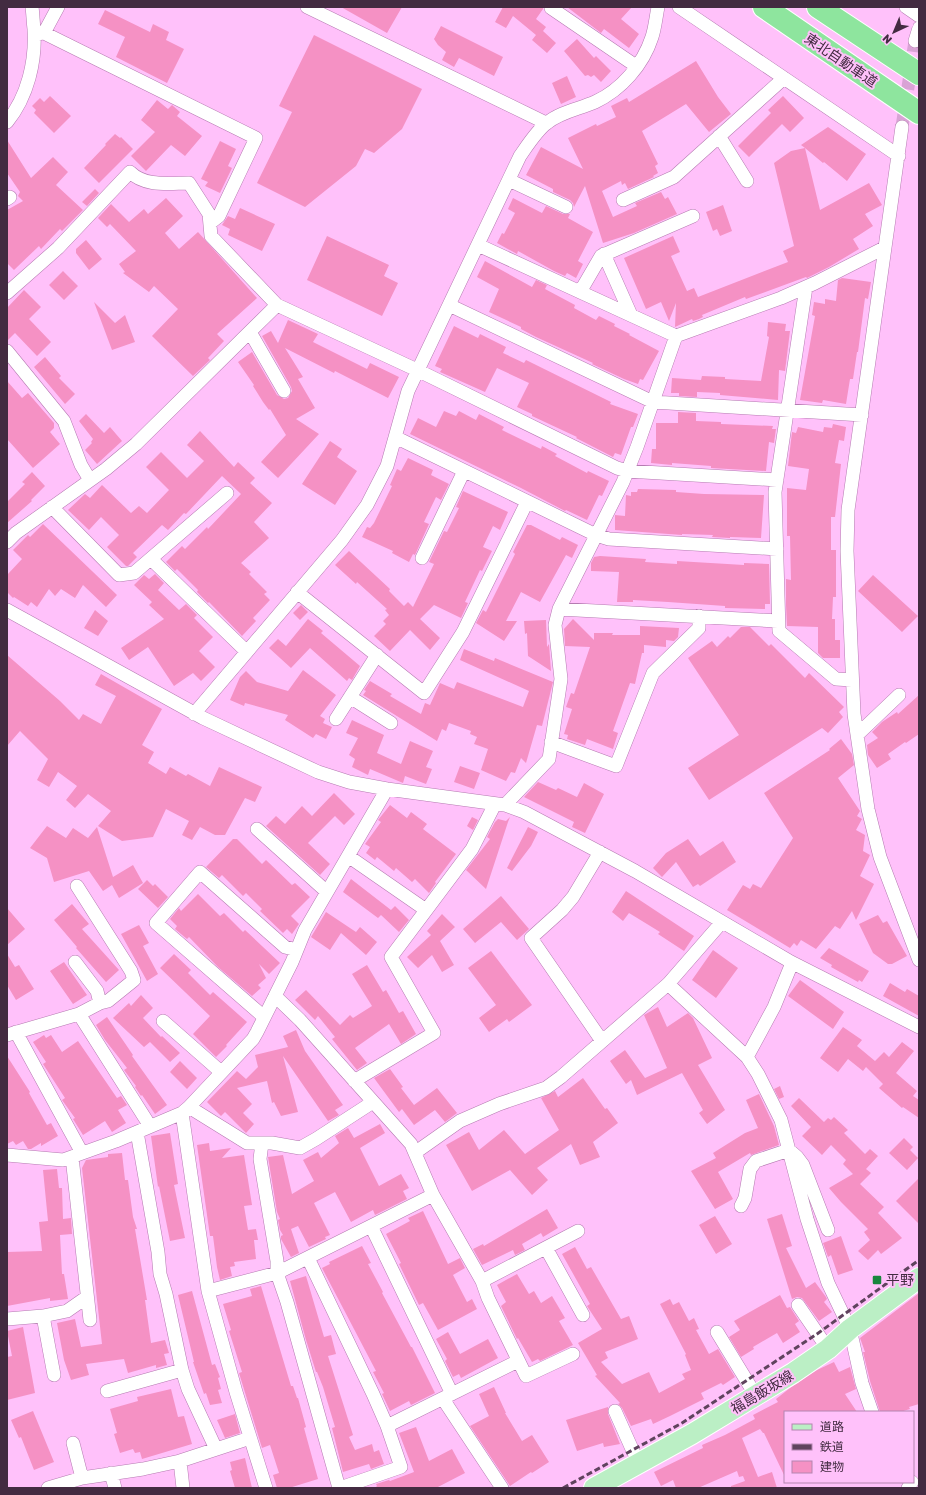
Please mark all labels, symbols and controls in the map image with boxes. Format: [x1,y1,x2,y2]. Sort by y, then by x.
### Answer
north arrow [874,12,914,52]
street label: 東北自動車道 [801,30,880,91]
text: N [880,31,895,46]
place label: 平野 [886,1272,914,1289]
marker: 平野 [871,1274,883,1286]
street label: 福島飯坂線 [728,1367,797,1418]
legend [784,1411,914,1483]
text: 道路 [820,1420,844,1434]
text: 鉄道 [820,1440,844,1454]
text: 建物 [820,1460,844,1474]

